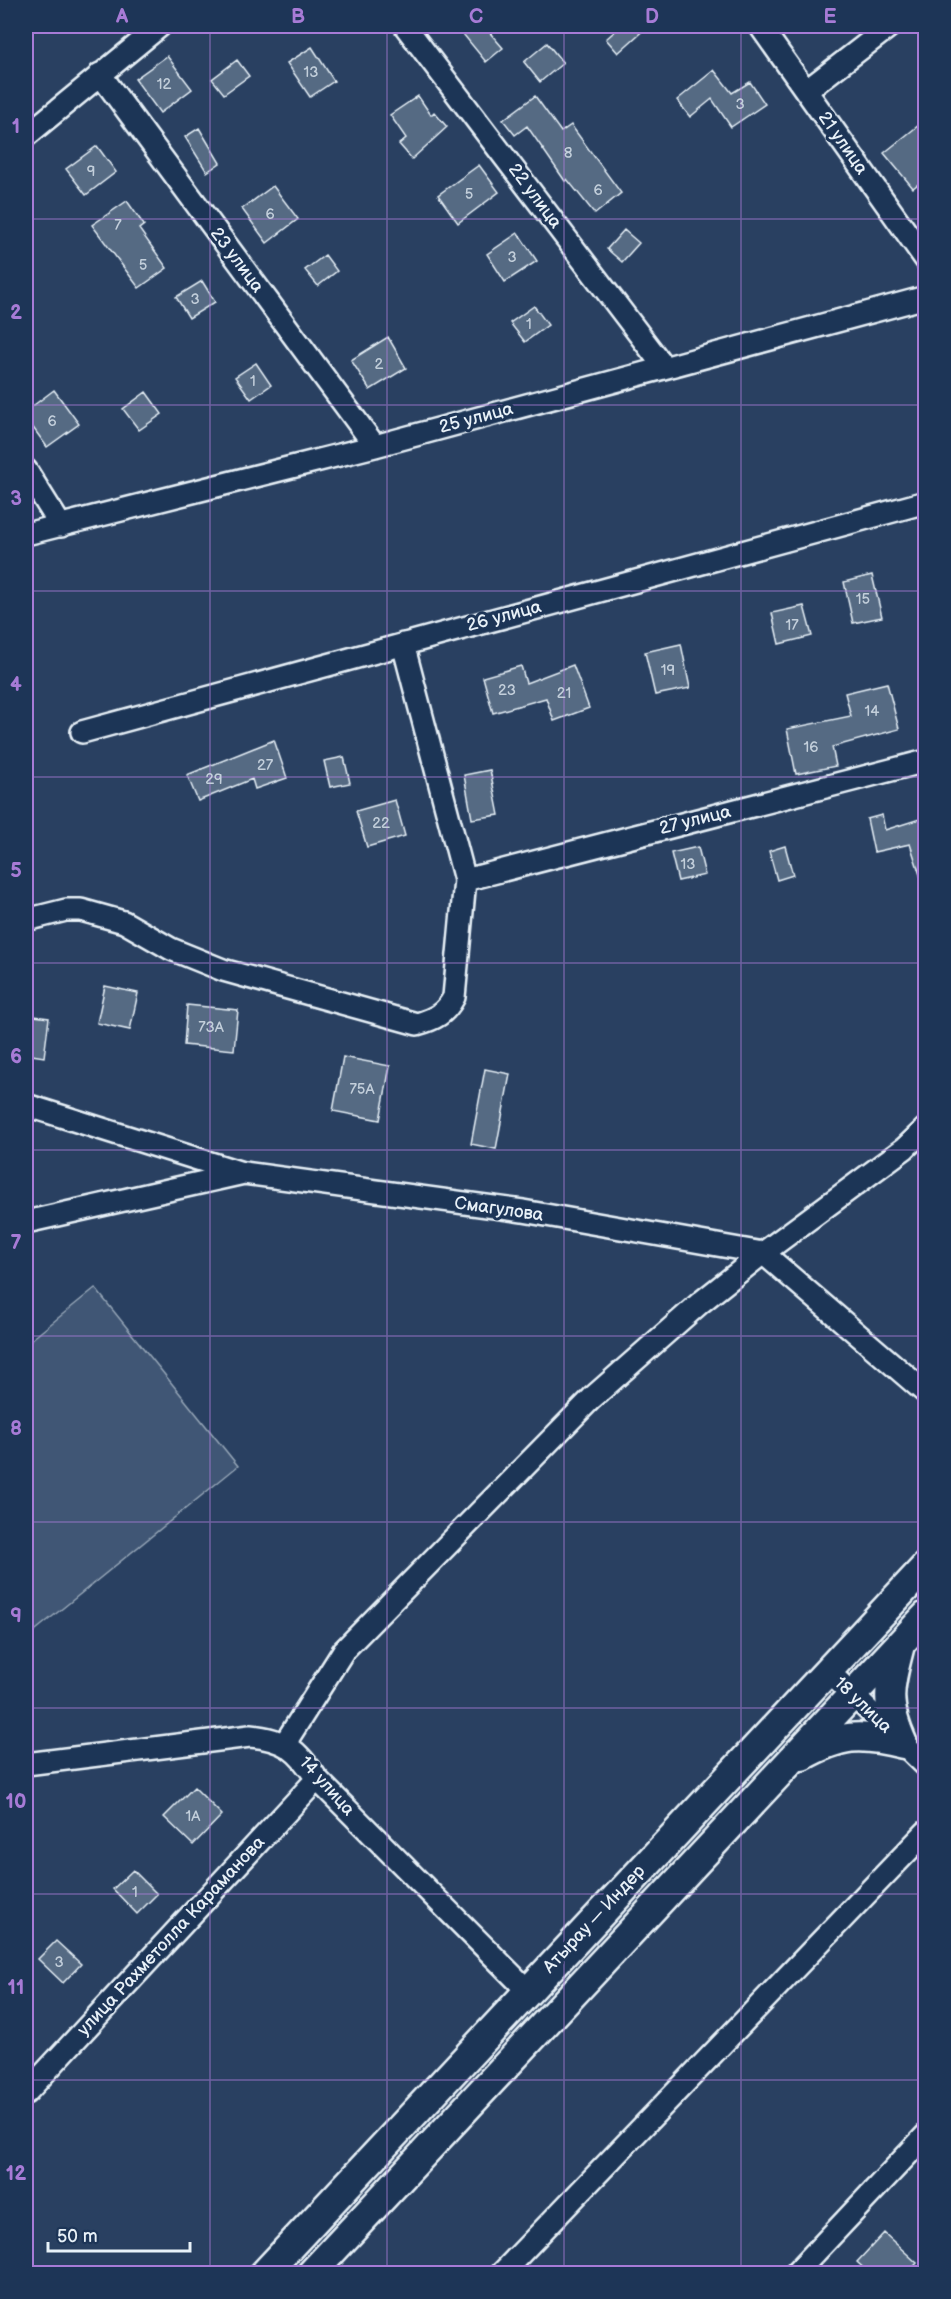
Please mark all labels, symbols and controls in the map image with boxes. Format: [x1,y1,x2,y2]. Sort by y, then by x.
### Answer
text: A [115,5,129,29]
text: B [291,5,305,29]
text: C [469,5,483,29]
text: D [645,5,659,29]
text: E [824,5,837,29]
house number: 13 [303,63,319,82]
house number: 12 [157,75,171,94]
house number: 3 [735,95,745,114]
street label: 21 улица [814,107,872,179]
text: 1 [12,115,20,139]
house number: 8 [564,144,573,163]
street label: 22 улица [504,159,566,233]
house number: 9 [87,162,95,181]
house number: 6 [593,181,603,200]
house number: 5 [465,185,473,204]
house number: 6 [265,205,275,224]
house number: 7 [114,216,122,235]
street label: 23 улица [206,223,268,297]
house number: 3 [507,248,517,267]
house number: 5 [139,256,147,275]
house number: 3 [190,290,200,309]
text: 2 [10,301,22,325]
house number: 1 [526,315,532,334]
house number: 2 [375,355,384,374]
house number: 1 [250,372,256,391]
street label: 25 улица [437,398,516,438]
house number: 6 [47,412,57,431]
text: 3 [10,487,22,511]
house number: 15 [856,590,870,609]
street label: 26 улица [464,596,544,636]
house number: 17 [785,616,799,635]
house number: 19 [661,661,675,680]
text: 4 [10,673,22,697]
house number: 23 [498,681,516,700]
house number: 21 [557,684,571,703]
house number: 14 [865,702,879,721]
house number: 16 [804,738,818,757]
house number: 27 [257,756,274,775]
house number: 29 [205,770,223,789]
street label: 27 улица [657,801,733,839]
house number: 22 [372,814,390,833]
house number: 13 [680,855,696,874]
text: 5 [10,859,22,883]
house number: 73А [198,1018,225,1037]
text: 6 [10,1045,22,1069]
house number: 75А [349,1080,375,1099]
street label: Смагулова [453,1192,545,1226]
text: 7 [10,1231,22,1255]
text: 8 [10,1417,22,1441]
text: 9 [10,1604,22,1628]
street label: 18 улица [830,1672,896,1738]
street label: 14 улица [295,1752,359,1820]
text: 10 [6,1790,26,1814]
house number: 1А [186,1807,201,1826]
street label: улица Рахметолла Караманова [73,1832,269,2040]
street label: Атырау — Индер [538,1861,649,1978]
house number: 1 [132,1883,138,1902]
house number: 3 [54,1953,64,1972]
text: 11 [8,1976,24,2000]
text: 12 [6,2162,26,2186]
scale bar [48,2215,190,2253]
text: 50 m [57,2226,98,2247]

